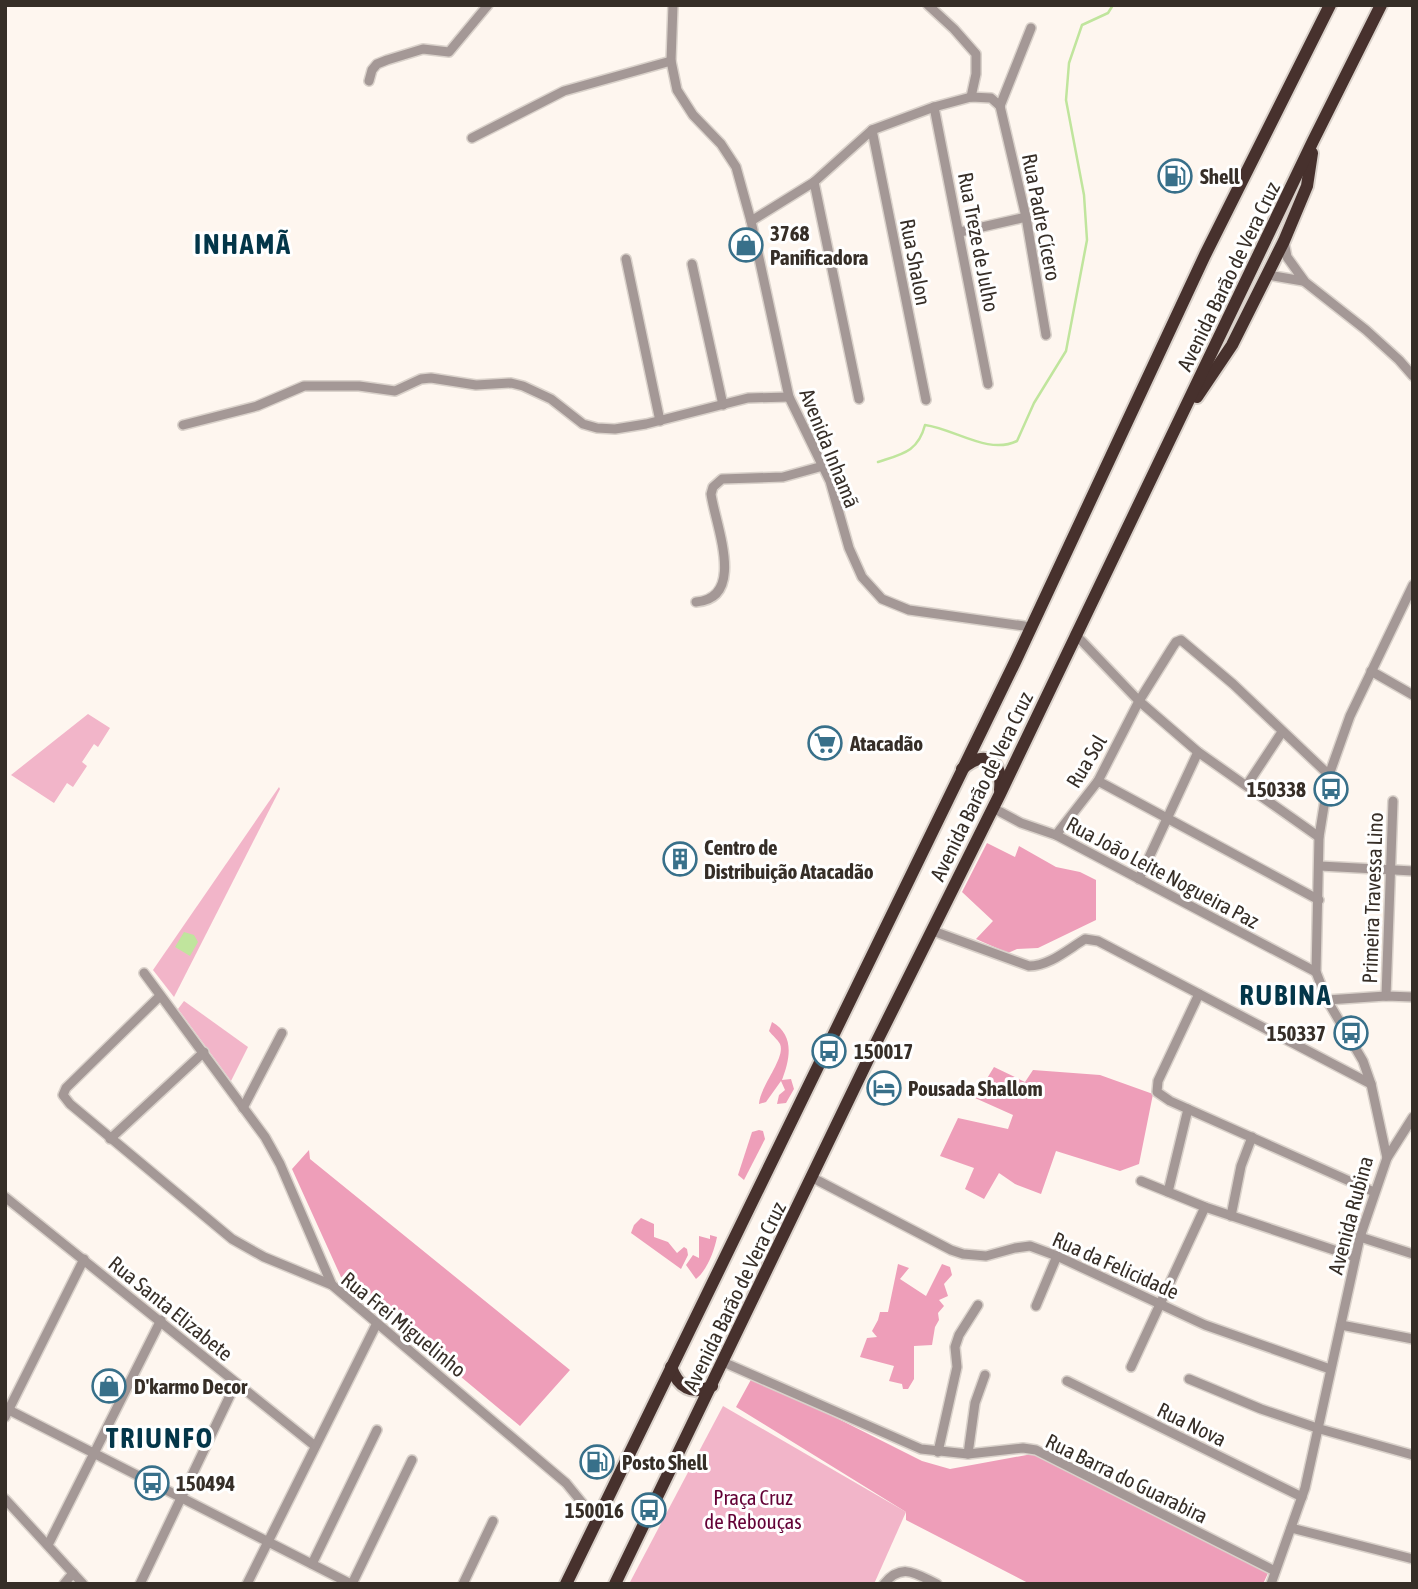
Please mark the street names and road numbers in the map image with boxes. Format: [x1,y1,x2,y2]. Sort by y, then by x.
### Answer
street label: Rua Padre Cícero [1018,151,1066,283]
street label: Rua Treze de Julho [954,170,1004,314]
street label: Avenida Barão de Vera Cruz [1172,177,1284,374]
street label: Rua Shalon [896,217,936,307]
street label: Avenida Inhamã [795,385,865,511]
street label: Avenida Barão de Vera Cruz [925,687,1037,884]
street label: Rua Sol [1061,730,1111,792]
street label: Rua João Leite Nogueira Paz [1063,811,1264,933]
street label: Primeira Travessa Lino [1357,812,1387,984]
street label: Avenida Rubina [1323,1153,1377,1277]
street label: Avenida Barão de Vera Cruz [678,1197,790,1394]
street label: Rua da Felicidade [1049,1226,1183,1304]
street label: Rua Santa Elizabete [104,1251,238,1365]
street label: Rua Frei Miguelinho [337,1267,471,1381]
street label: Rua Nova [1154,1397,1230,1451]
street label: Rua Barra do Guarabira [1042,1428,1212,1528]

